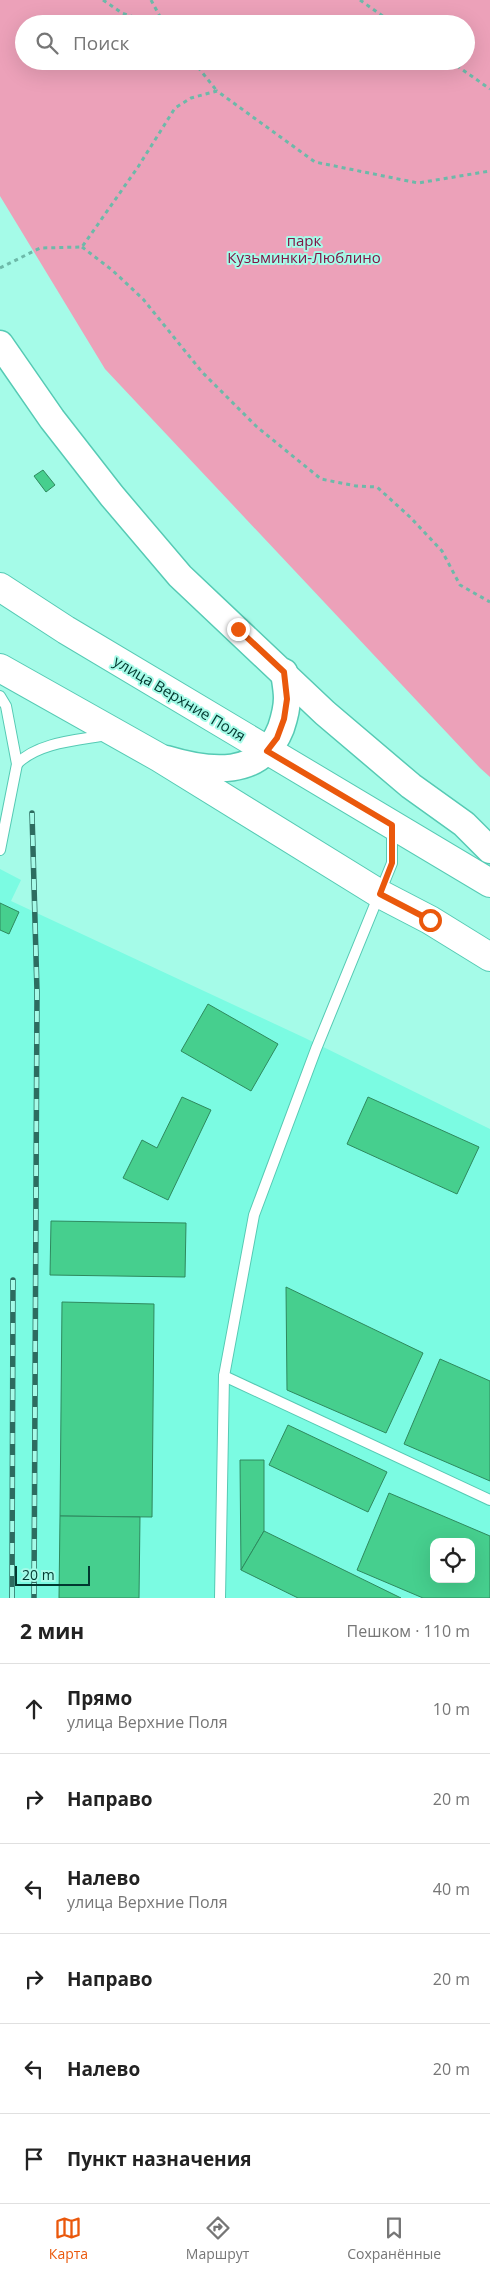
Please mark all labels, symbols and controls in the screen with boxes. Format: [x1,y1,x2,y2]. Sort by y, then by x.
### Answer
search box [15,15,475,70]
icon: search [33,29,61,57]
text: Поиск [73,30,129,56]
park label: парк Кузьминки-Люблино [227,230,381,267]
route end [227,618,250,641]
street label: улица Верхние Поля [110,651,250,745]
route start [419,909,442,932]
map controls [430,1538,475,1583]
button: locate [430,1538,475,1583]
scale bar [15,1563,90,1586]
text: 20 m [22,1565,55,1584]
text: 2 мин [20,1617,84,1645]
text: Пешком · 110 m [347,1620,470,1642]
text: Прямо [67,1685,132,1711]
icon: ahead [20,1695,48,1723]
text: 10 m [433,1698,470,1720]
text: улица Верхние Поля [67,1711,228,1733]
icon: right [20,1785,48,1813]
text: Направо [67,1786,153,1812]
text: 20 m [433,1788,470,1810]
text: Налево [67,1865,140,1891]
icon: left [20,1875,48,1903]
text: 40 m [433,1878,470,1900]
text: улица Верхние Поля [67,1891,228,1913]
icon: right [20,1965,48,1993]
text: Направо [67,1966,153,1992]
text: 20 m [433,1968,470,1990]
icon: left [20,2055,48,2083]
text: Налево [67,2056,140,2082]
text: 20 m [433,2058,470,2080]
icon: arrive [20,2145,48,2173]
text: Пункт назначения [67,2146,252,2172]
tab: Карта [49,2214,88,2263]
tab: Маршрут [186,2214,249,2263]
tab: Сохранённые [347,2214,441,2263]

